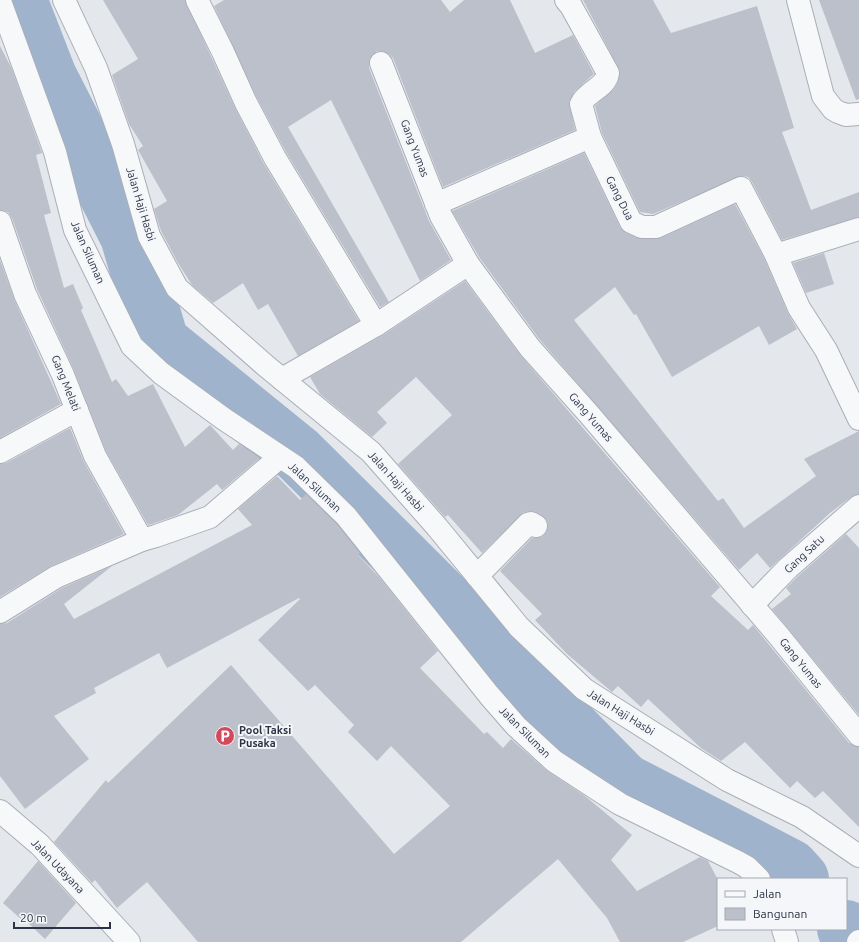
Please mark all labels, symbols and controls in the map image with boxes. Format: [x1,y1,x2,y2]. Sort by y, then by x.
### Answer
street label: Gang Yumas [399,118,431,179]
street label: Jalan Haji Hasbi [124,166,158,242]
street label: Gang Dua [604,174,636,222]
street label: Jalan Siluman [69,219,107,285]
street label: Gang Melati [49,353,83,413]
street label: Gang Yumas [567,390,615,444]
street label: Jalan Haji Hasbi [366,448,426,514]
street label: Jalan Siluman [286,460,344,514]
street label: Gang Satu [782,533,826,575]
street label: Gang Yumas [777,636,825,690]
street label: Jalan Haji Hasbi [585,687,657,737]
street label: Jalan Siluman [497,704,553,760]
place label: Pool Taksi Pusaka [239,724,291,749]
parking icon: Pool Taksi Pusaka [214,725,236,747]
street label: Jalan Udayana [29,836,87,896]
legend [717,878,847,930]
text: Jalan [753,887,781,900]
scale bar [14,904,110,930]
text: Bangunan [753,907,807,920]
text: 20 m [20,911,47,924]

